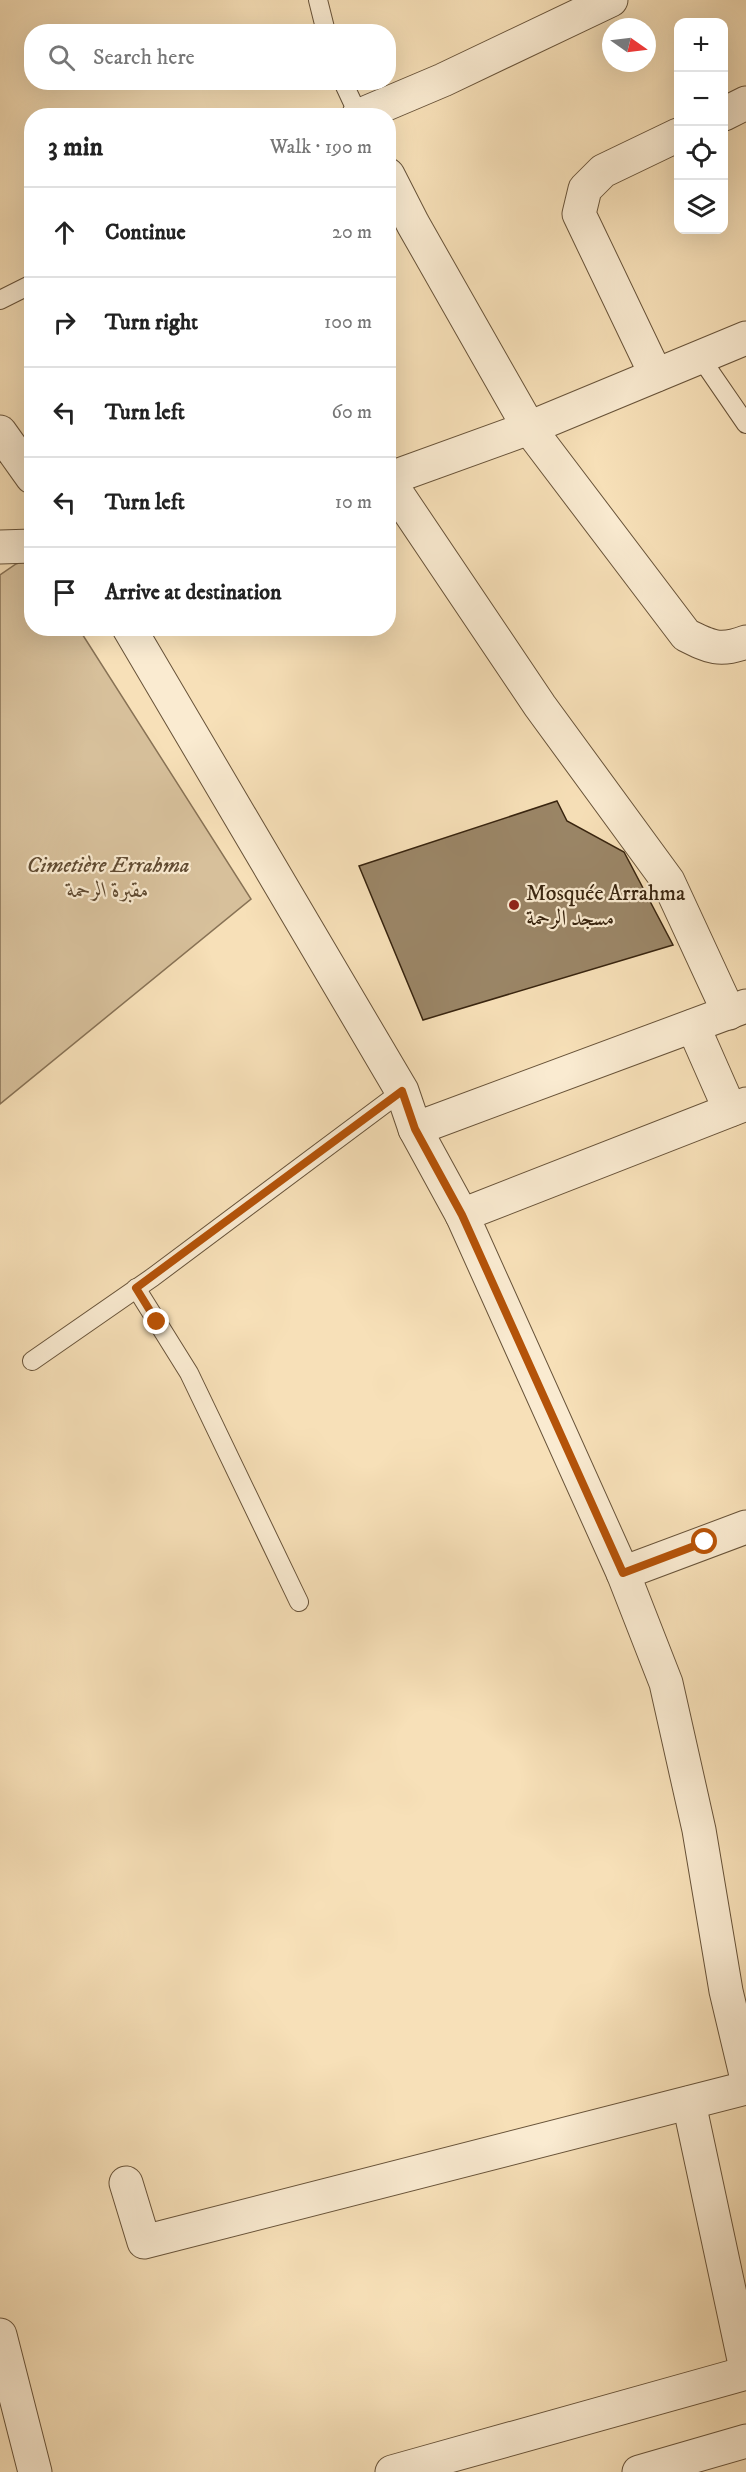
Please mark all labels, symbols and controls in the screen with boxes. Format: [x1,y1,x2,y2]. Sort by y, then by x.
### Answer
north arrow [602,18,656,72]
map controls [674,18,728,234]
button: + [674,18,728,72]
search box [24,24,396,90]
icon: search [45,41,78,74]
text: Search here [93,44,195,71]
button: − [674,72,728,126]
button: locate [674,126,728,180]
text: 3 min [48,131,103,164]
text: Walk · 190 m [270,135,372,160]
button: layers [674,180,728,234]
icon: ahead [48,216,81,249]
text: Continue [105,219,186,246]
text: 20 m [332,220,372,245]
icon: right [48,306,81,339]
text: Turn right [105,309,198,336]
text: 100 m [324,310,372,335]
icon: left [48,396,81,429]
text: Turn left [105,399,185,426]
text: 60 m [332,400,372,425]
icon: left [48,486,81,519]
text: Turn left [105,489,185,516]
text: 10 m [335,490,372,515]
icon: arrive [48,576,81,609]
text: Arrive at destination [105,579,282,606]
park label: Cimetière Errahma مقبرة الرحمة [27,852,189,904]
place label: Mosquée Arrahma مسجد الرحمة [526,880,686,932]
marker: Mosquée Arrahma مسجد الرحمة [507,898,521,912]
route end [143,1308,169,1334]
route start [691,1528,717,1554]

